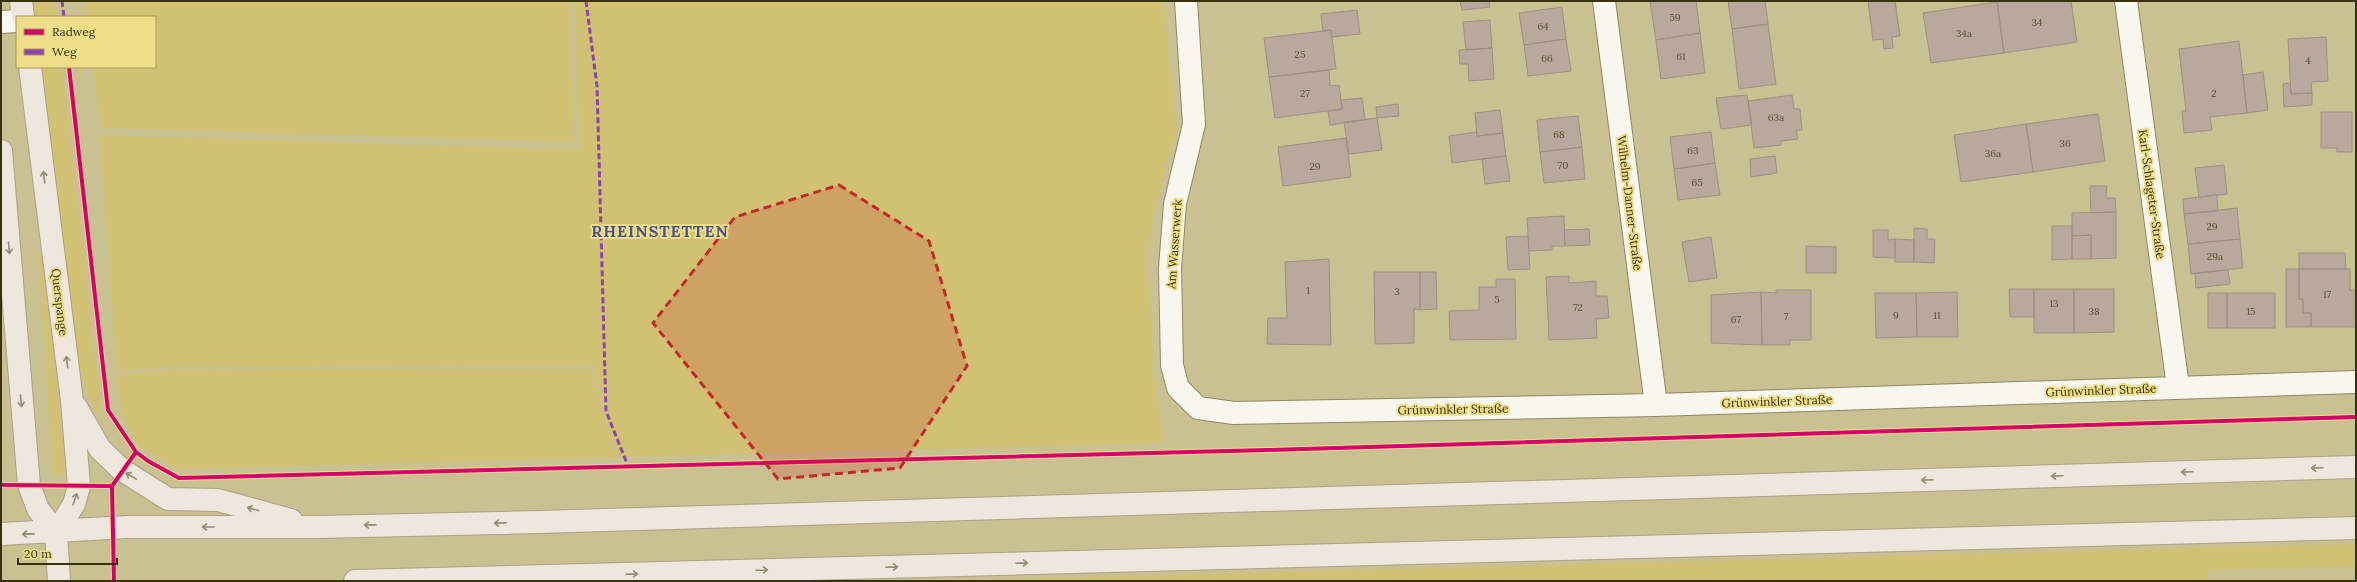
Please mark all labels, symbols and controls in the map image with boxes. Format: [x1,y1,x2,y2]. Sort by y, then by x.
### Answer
house number: 59 [1669,11,1681,24]
legend [16,16,156,68]
house number: 34 [2032,16,2043,29]
house number: 64 [1537,20,1549,33]
text: Radweg [52,24,96,39]
house number: 34a [1956,27,1972,40]
text: Weg [52,44,77,59]
house number: 25 [1295,48,1305,61]
house number: 61 [1676,50,1686,63]
house number: 66 [1541,52,1553,65]
house number: 4 [2305,54,2311,67]
house number: 27 [1300,87,1310,100]
house number: 2 [2211,87,2217,100]
house number: 63a [1768,111,1784,124]
house number: 68 [1553,128,1565,141]
street label: Karl-Schlageter-Straße [2135,128,2169,260]
street label: Wilhelm-Danner-Straße [1614,135,1646,272]
house number: 36 [2059,137,2071,150]
house number: 63 [1687,144,1699,157]
house number: 36a [1985,147,2001,160]
house number: 70 [1558,159,1568,172]
house number: 29 [1309,160,1321,173]
one-way arrow [40,171,48,184]
house number: 65 [1691,176,1703,189]
street label: Am Wasserwerk [1163,198,1185,290]
house number: 29 [2206,220,2218,233]
district label: RHEINSTETTEN [591,221,729,241]
one-way arrow [5,241,13,254]
house number: 29a [2207,250,2223,263]
street label: Querspange [48,267,72,337]
house number: 1 [1306,284,1310,297]
house number: 3 [1394,285,1400,298]
house number: 17 [2323,288,2332,301]
house number: 5 [1494,293,1500,306]
house number: 13 [2049,297,2059,310]
house number: 72 [1573,301,1583,314]
house number: 38 [2088,305,2100,318]
house number: 15 [2246,305,2256,318]
house number: 9 [1893,309,1899,322]
house number: 11 [1933,309,1941,322]
house number: 7 [1784,310,1789,323]
house number: 67 [1731,313,1742,326]
one-way arrow [63,356,71,369]
street label: Grünwinkler Straße [2045,381,2157,399]
street label: Grünwinkler Straße [1721,392,1833,410]
one-way arrow [18,394,25,407]
street label: Grünwinkler Straße [1397,401,1509,417]
one-way arrow [2311,464,2324,472]
one-way arrow [2181,468,2194,476]
one-way arrow [125,471,137,479]
one-way arrow [2051,472,2064,480]
one-way arrow [1921,476,1934,484]
one-way arrow [72,493,79,506]
one-way arrow [247,505,260,512]
one-way arrow [494,519,507,526]
one-way arrow [364,522,377,529]
one-way arrow [202,523,215,531]
one-way arrow [22,530,35,538]
scale bar [18,540,117,566]
text: 20 m [24,546,52,561]
one-way arrow [1015,560,1028,567]
one-way arrow [885,563,898,571]
one-way arrow [755,566,768,574]
one-way arrow [625,570,638,578]

